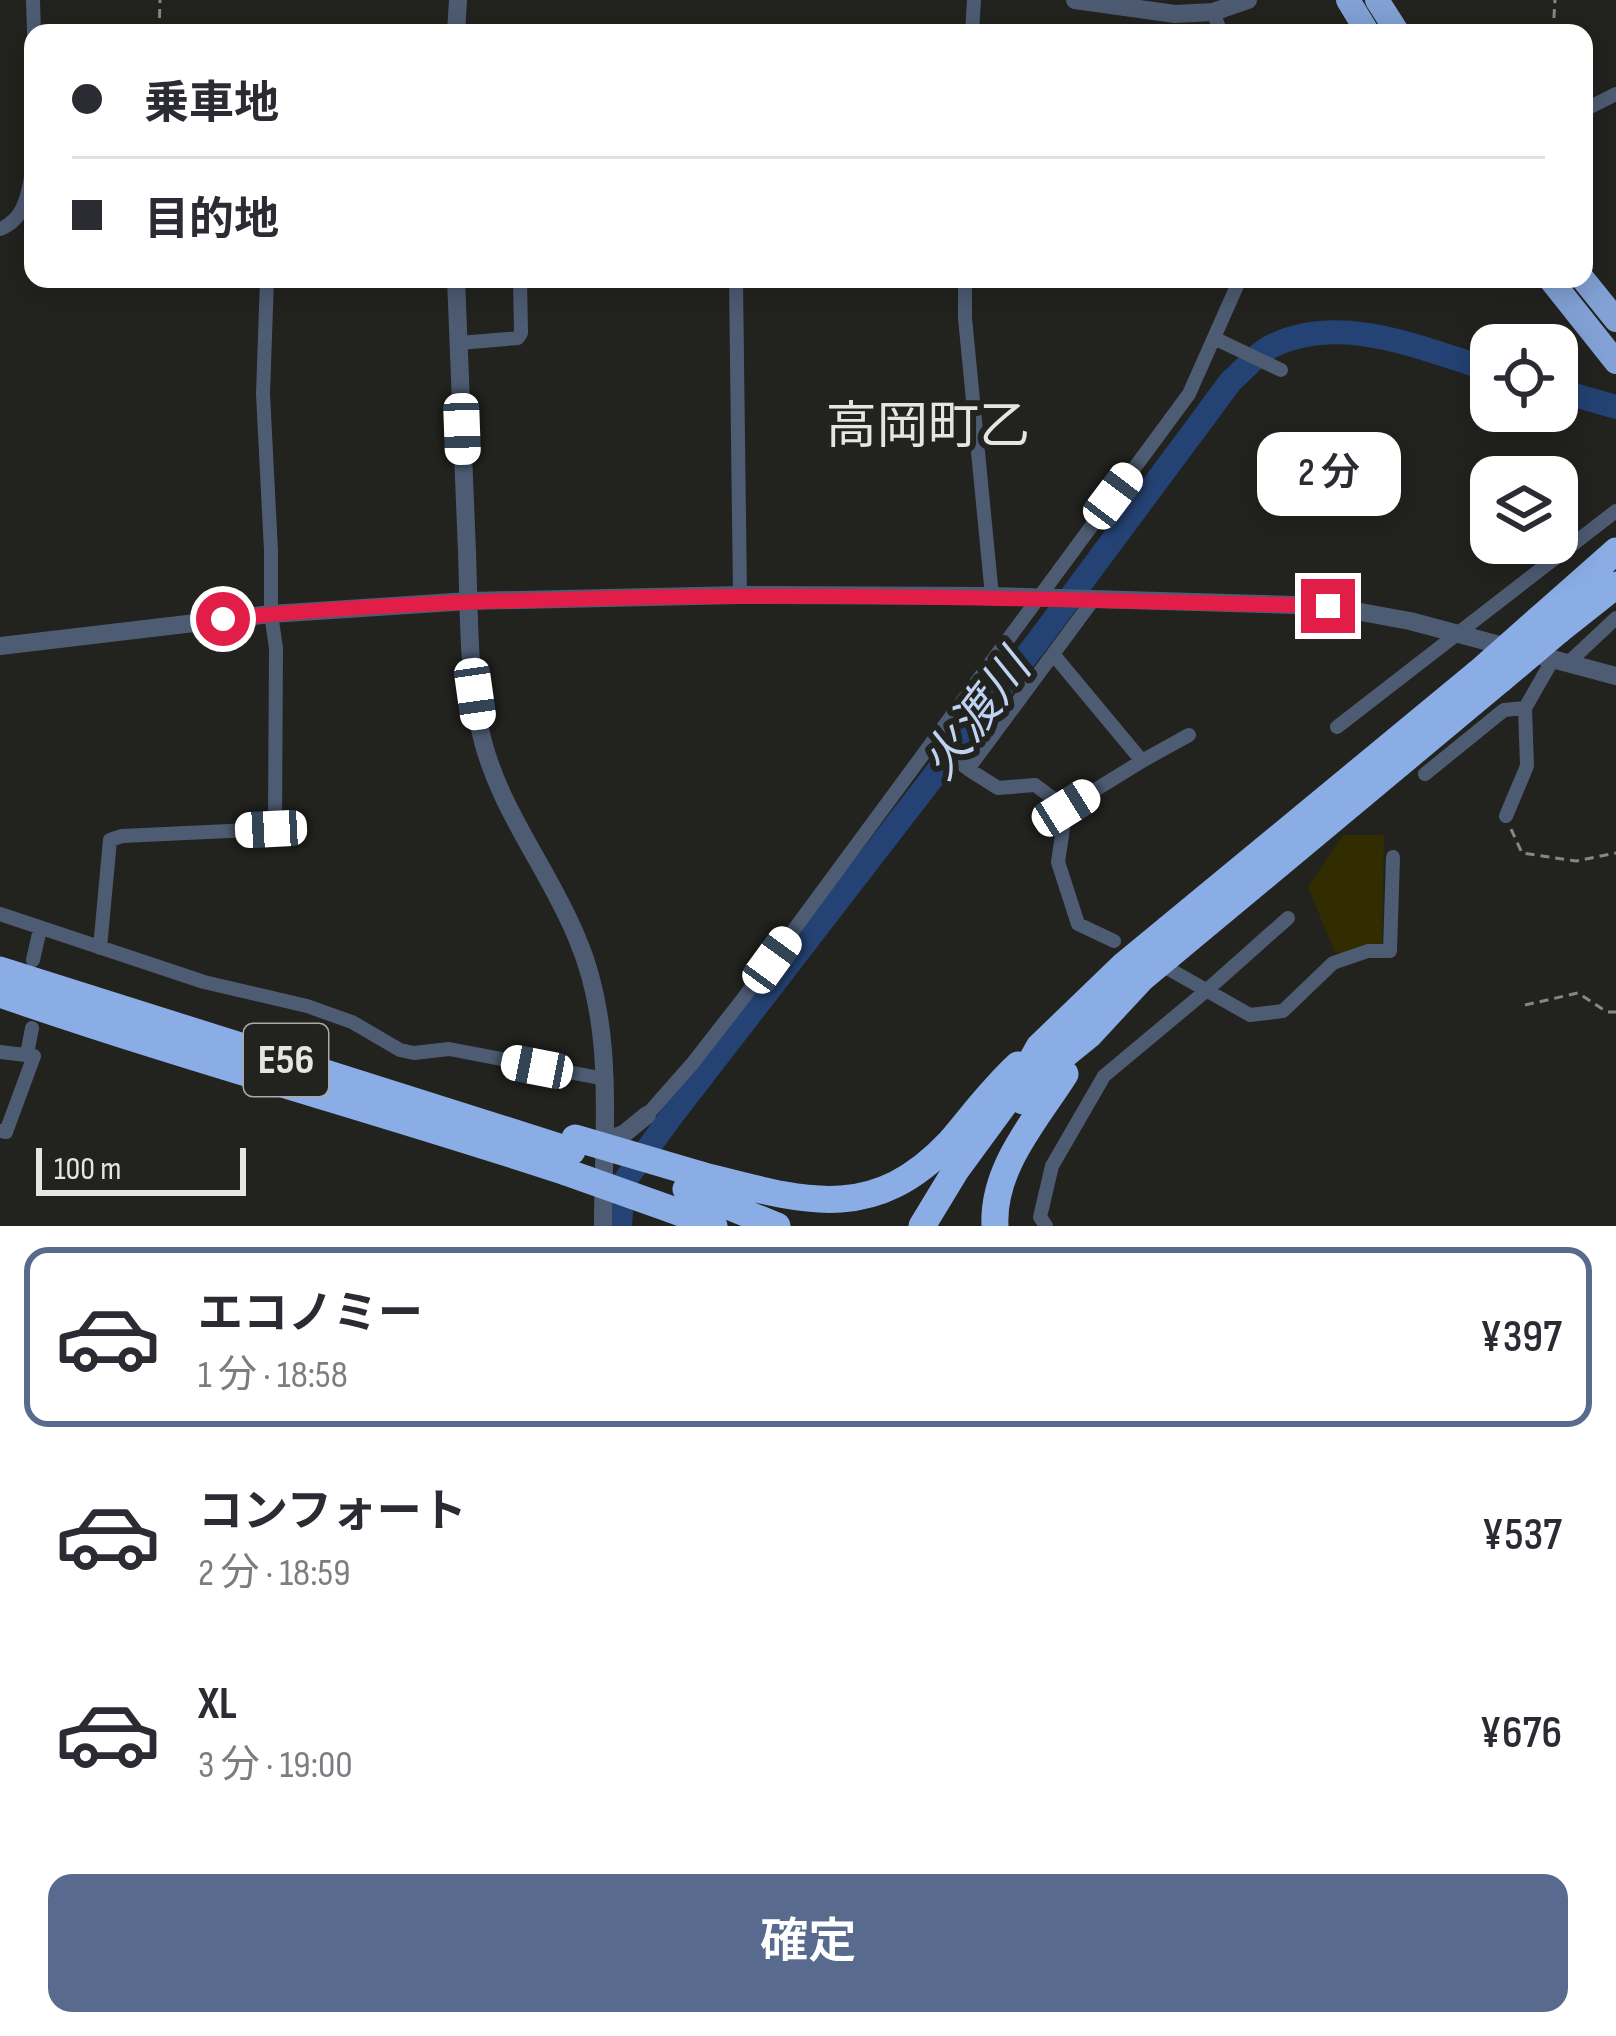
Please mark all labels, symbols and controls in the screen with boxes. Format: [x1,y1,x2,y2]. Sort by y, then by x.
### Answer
text: 乗車地 [144,77,279,132]
text: 目的地 [144,193,279,248]
map controls [1470,324,1578,564]
button: locate [1470,324,1578,432]
car [443,392,481,466]
district label: 高岡町乙 [826,397,1030,458]
callout: 2 分 [1256,432,1400,516]
text: 2 分 [1298,450,1360,497]
car [1077,456,1149,536]
button: layers [1470,456,1578,564]
route end [1301,579,1355,633]
route start [196,592,250,646]
water label: 火渡川 [911,637,1046,791]
car [452,656,498,732]
car [1026,774,1106,842]
car [234,809,308,849]
car [736,920,808,1000]
road number: E56 [244,1024,328,1096]
car [498,1042,576,1092]
scale bar [36,1142,246,1195]
text: 100 m [54,1149,121,1189]
icon: car [54,1283,162,1391]
text: エコノミー [198,1287,423,1342]
text: ¥397 [1480,1310,1562,1365]
text: 1 分 · 18:58 [198,1352,348,1399]
icon: car [54,1481,162,1589]
text: コンフォート [198,1485,467,1540]
text: ¥537 [1482,1508,1562,1563]
text: 2 分 · 18:59 [198,1550,350,1597]
text: XL [198,1677,237,1732]
icon: car [54,1679,162,1787]
text: ¥676 [1479,1706,1562,1761]
text: 3 分 · 19:00 [198,1742,353,1789]
button: 確定 [48,1874,1568,2012]

